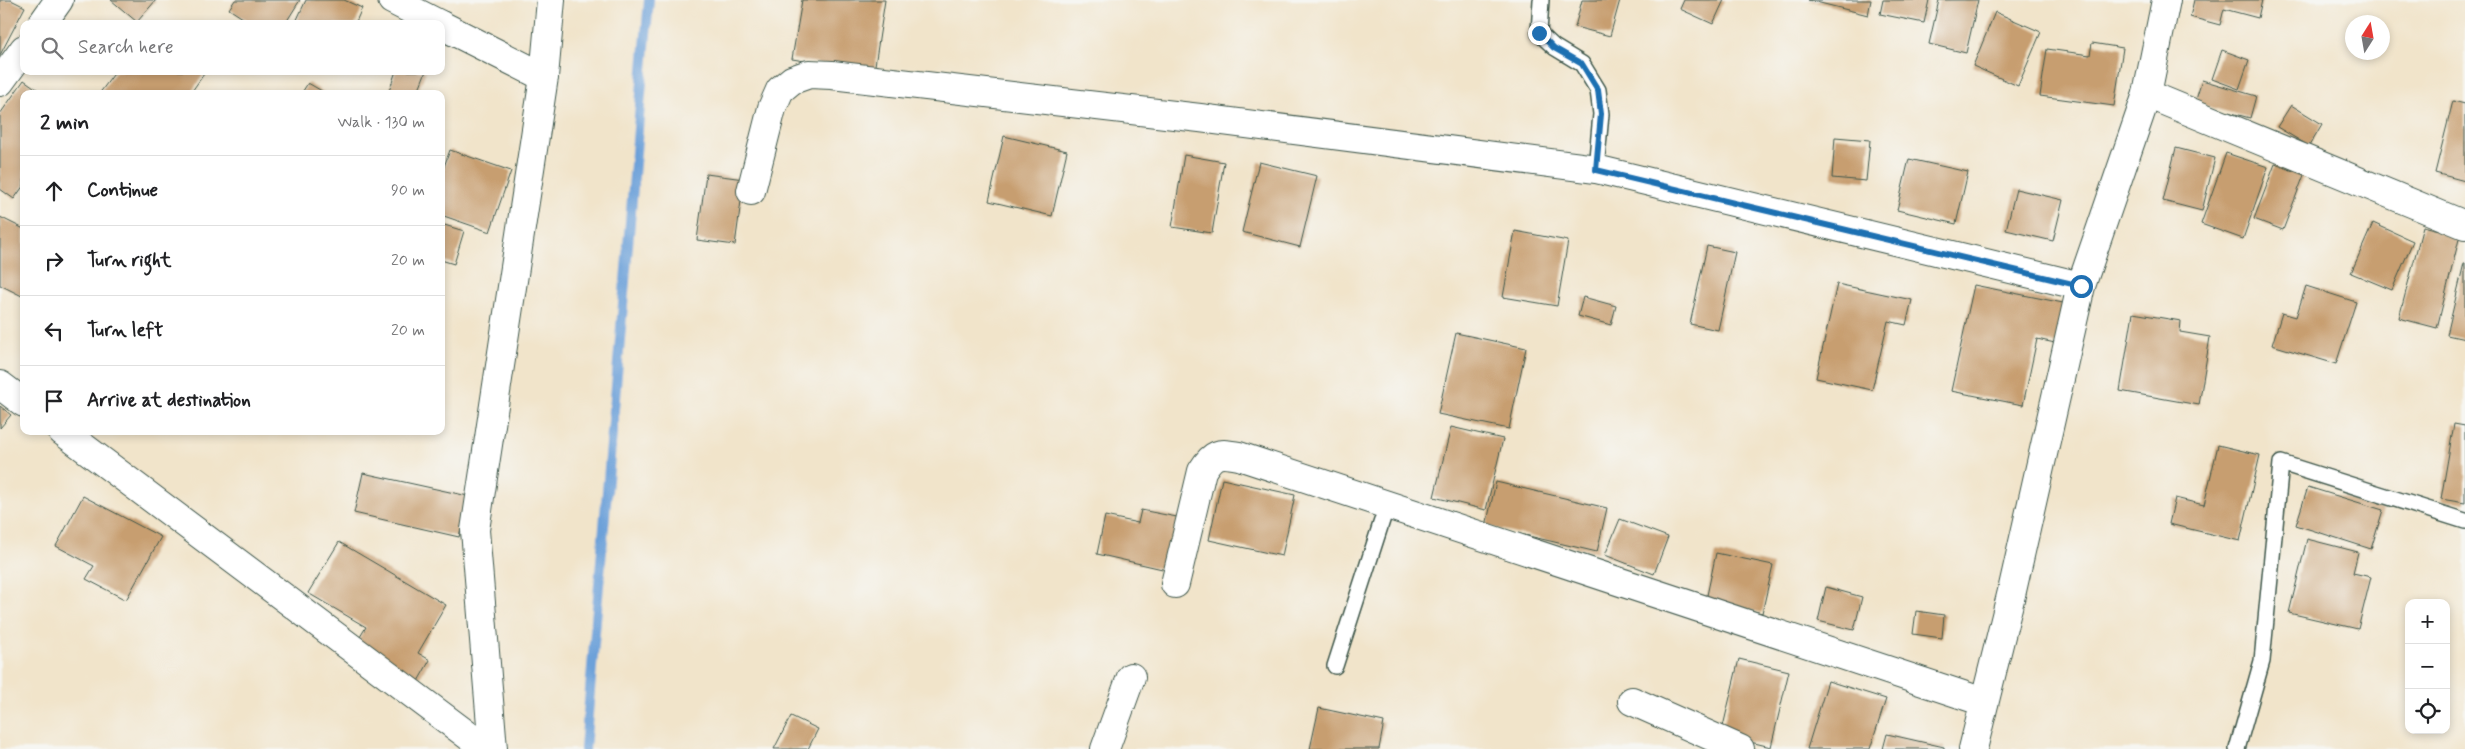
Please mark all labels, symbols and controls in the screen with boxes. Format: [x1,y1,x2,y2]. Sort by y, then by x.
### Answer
north arrow [2345,15,2390,60]
search box [20,20,445,75]
route end [1528,22,1551,45]
icon: search [38,34,66,62]
text: Search here [78,35,174,60]
text: 2 min [40,109,89,137]
text: Walk · 130 m [338,112,425,133]
icon: ahead [40,177,68,205]
text: Continue [87,178,158,203]
text: 90 m [391,180,425,201]
icon: right [40,247,68,275]
text: Turn right [87,248,171,273]
text: 20 m [391,250,425,271]
route start [2070,275,2093,298]
icon: left [40,317,68,345]
text: Turn left [87,318,163,343]
text: 20 m [391,320,425,341]
icon: arrive [40,387,68,415]
text: Arrive at destination [87,388,251,413]
map controls [2405,599,2450,734]
button: + [2405,599,2450,644]
button: − [2405,644,2450,689]
button: locate [2405,689,2450,734]

